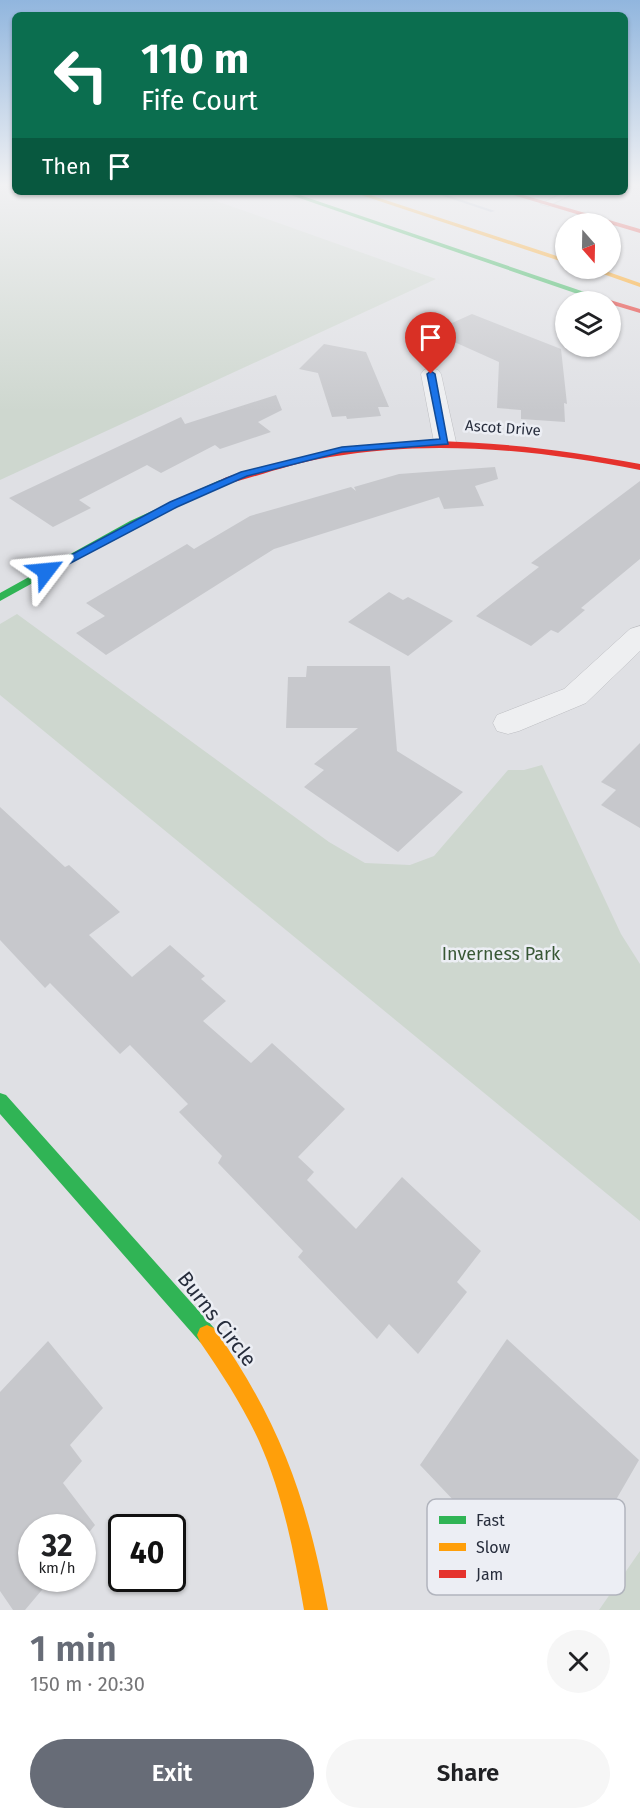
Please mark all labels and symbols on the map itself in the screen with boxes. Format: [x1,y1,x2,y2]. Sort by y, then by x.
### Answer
north arrow [555,213,621,279]
pin [405,312,456,374]
street label: Ascot Drive [465,416,541,440]
position arrow [14,539,78,603]
park label: Inverness Park [442,943,561,965]
street label: Burns Circle [172,1266,262,1372]
legend [427,1499,625,1595]
text: Fast [476,1511,505,1530]
speed limit sign: 40 [108,1514,186,1592]
text: Slow [476,1538,511,1557]
text: Jam [476,1565,503,1584]

